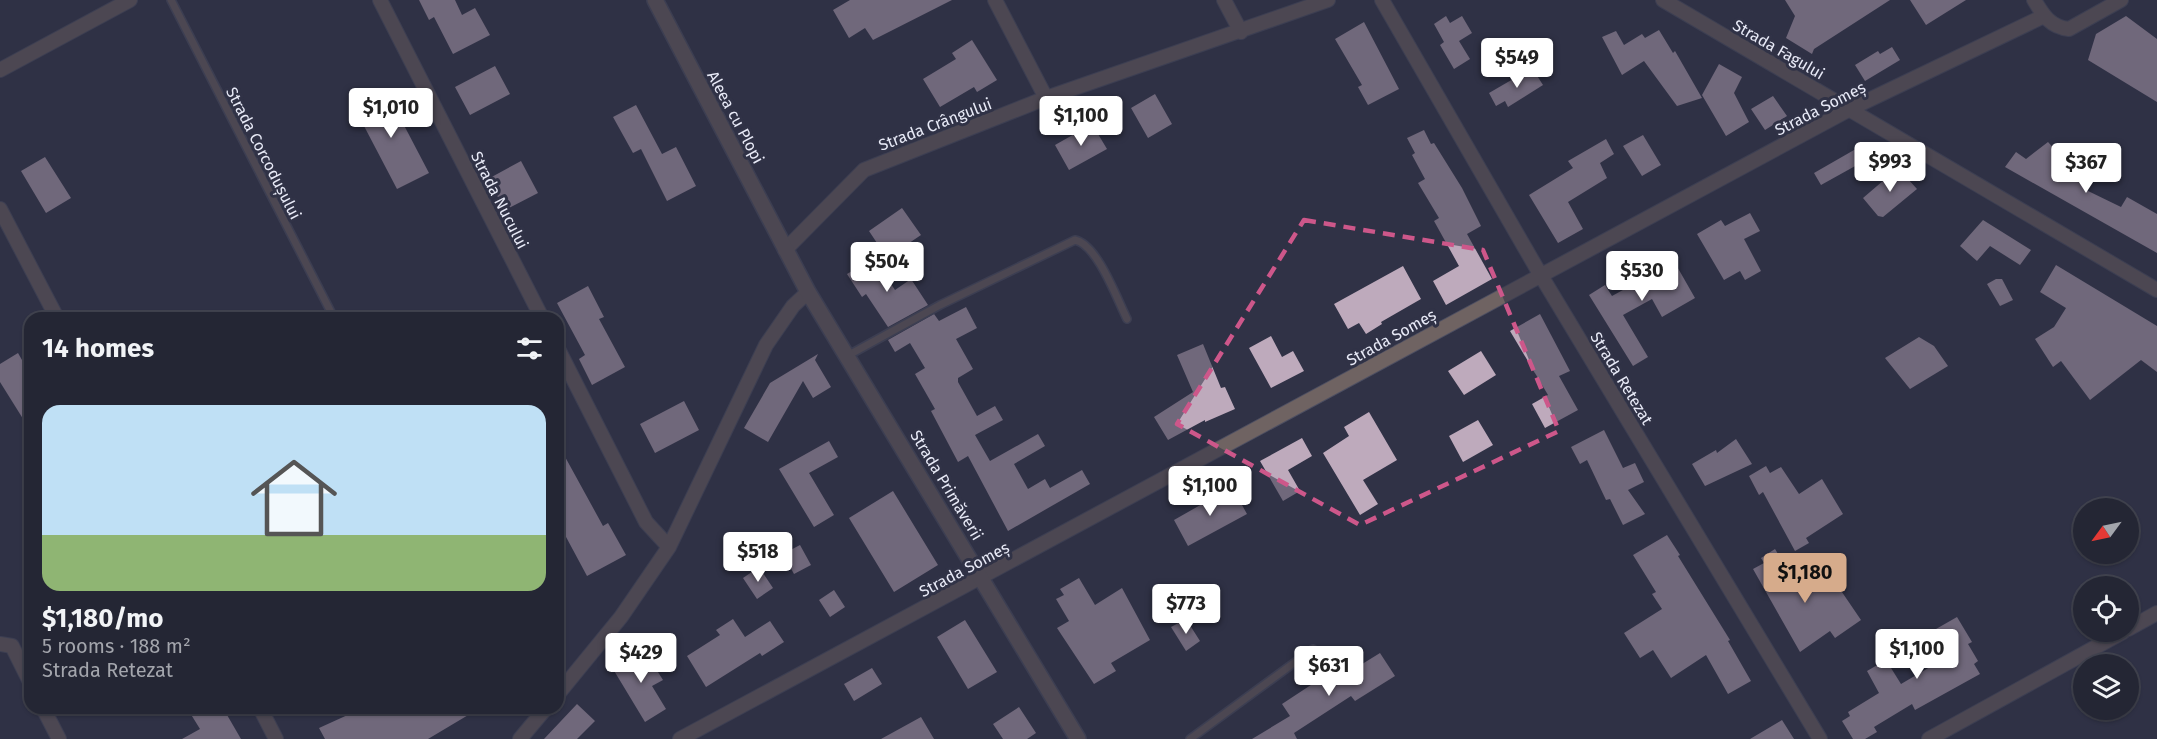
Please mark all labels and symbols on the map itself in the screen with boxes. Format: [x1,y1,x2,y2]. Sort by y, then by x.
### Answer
street label: Strada Fagului [1730,16,1828,83]
pin: $549 [1481,38,1553,89]
street label: Aleea cu Plopi [703,68,768,167]
street label: Strada Someș [1772,77,1869,140]
street label: Strada Corcodușului [221,84,305,223]
pin: $1,010 [342,88,440,139]
street label: Strada Crângului [876,94,994,155]
pin: $1,100 [1032,96,1130,147]
pin: $993 [1854,142,1926,193]
pin: $367 [2050,143,2122,194]
street label: Strada Nucului [467,148,532,252]
pin: $504 [851,242,923,293]
pin: $530 [1606,251,1678,302]
street label: Strada Someș [1343,305,1440,371]
street label: Strada Retezat [1586,328,1657,428]
street label: Strada Primăverii [906,427,987,544]
pin: $1,100 [1161,466,1259,517]
north arrow [2073,498,2139,564]
pin: $518 [722,532,794,583]
street label: Strada Someș [916,538,1013,602]
pin: $1,180 [1756,553,1854,604]
pin: $773 [1150,584,1222,635]
pin: $1,100 [1868,629,1966,680]
pin: $429 [605,633,677,684]
pin: $631 [1293,646,1365,697]

